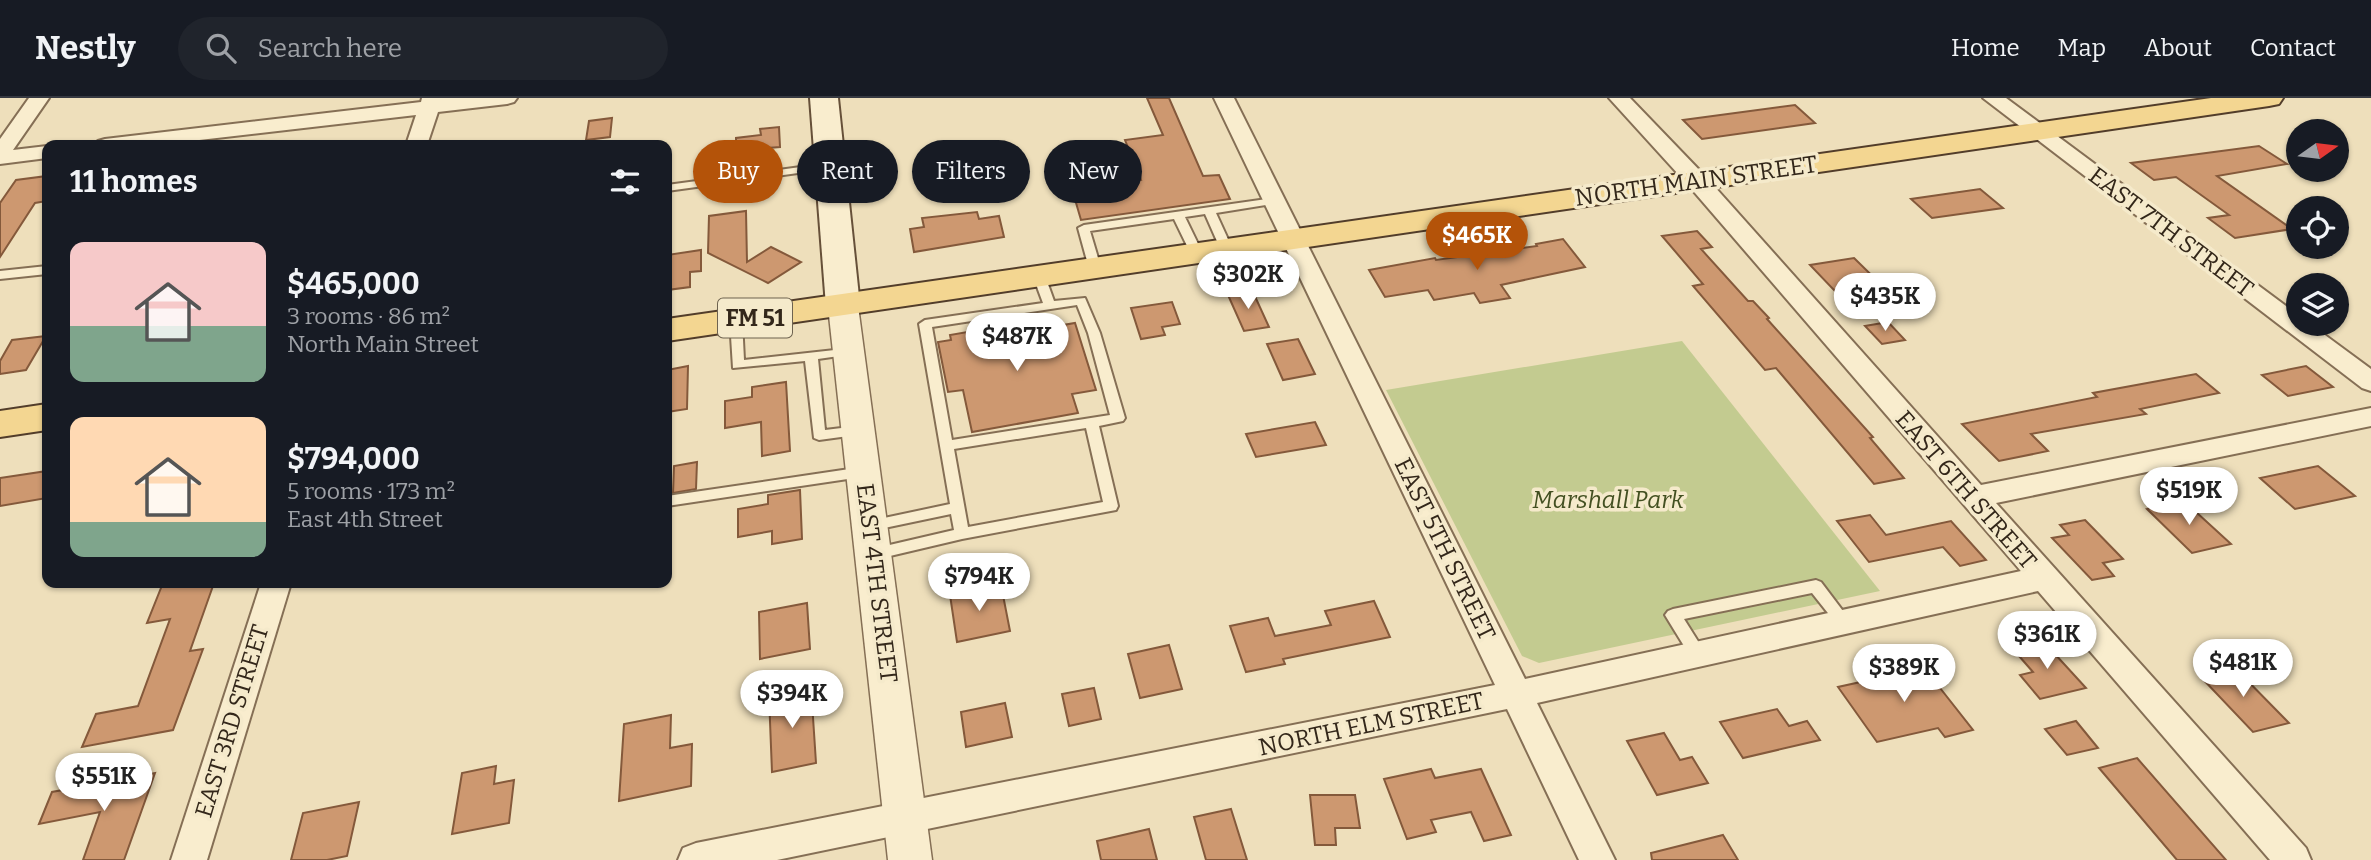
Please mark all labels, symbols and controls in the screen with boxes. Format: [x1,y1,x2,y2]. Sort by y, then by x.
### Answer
search box [178,17,668,80]
text: Nestly [35,28,136,68]
icon: search [202,29,240,67]
text: Search here [258,33,402,64]
text: Home [1951,34,2020,62]
text: Map [2058,34,2106,62]
text: About [2144,34,2212,62]
text: Contact [2250,34,2336,62]
north arrow [2286,119,2348,182]
map controls [2286,119,2349,336]
chip: Buy [693,140,783,203]
chip: Rent [797,140,898,203]
chip: Filters [912,140,1030,203]
chip: New [1044,140,1142,203]
street label: NORTH MAIN STREET [1573,150,1819,212]
street label: EAST 7TH STREET [2083,161,2259,303]
icon: filters [606,163,644,201]
text: 11 homes [70,164,198,200]
button: locate [2286,196,2349,259]
pin: $465K [1428,212,1526,272]
text: $465K [1442,221,1512,249]
pin: $302K [1199,252,1297,311]
text: $302K [1212,260,1284,288]
text: $465,000 [287,266,420,302]
icon: home [126,270,210,354]
button: layers [2286,273,2349,336]
pin: $435K [1836,274,1934,333]
text: $435K [1850,282,1920,310]
road number: FM 51 [718,298,792,338]
text: 3 rooms · 86 m² [287,302,450,330]
pin: $487K [968,314,1066,373]
text: $487K [982,322,1052,350]
text: North Main Street [287,330,479,358]
street label: EAST 6TH STREET [1890,405,2042,575]
text: $794,000 [287,441,420,477]
icon: home [126,445,210,529]
street label: EAST 5TH STREET [1389,453,1501,645]
pin: $519K [2140,468,2238,527]
text: $519K [2156,476,2222,504]
text: 5 rooms · 173 m² [287,477,455,505]
street label: EAST 4TH STREET [851,482,903,684]
park label: Marshall Park [1532,486,1685,514]
text: East 4th Street [287,505,443,533]
pin: $794K [930,554,1028,613]
text: $794K [944,562,1014,590]
pin: $361K [1998,612,2096,671]
text: $361K [2014,620,2080,648]
street label: EAST 3RD STREET [189,621,275,821]
pin: $481K [2194,640,2292,699]
pin: $389K [1855,644,1953,704]
text: $481K [2209,648,2277,676]
text: $389K [1868,653,1940,681]
pin: $394K [743,670,841,730]
text: $394K [756,679,828,707]
street label: NORTH ELM STREET [1256,686,1486,762]
pin: $551K [55,754,153,813]
text: $551K [71,762,137,790]

